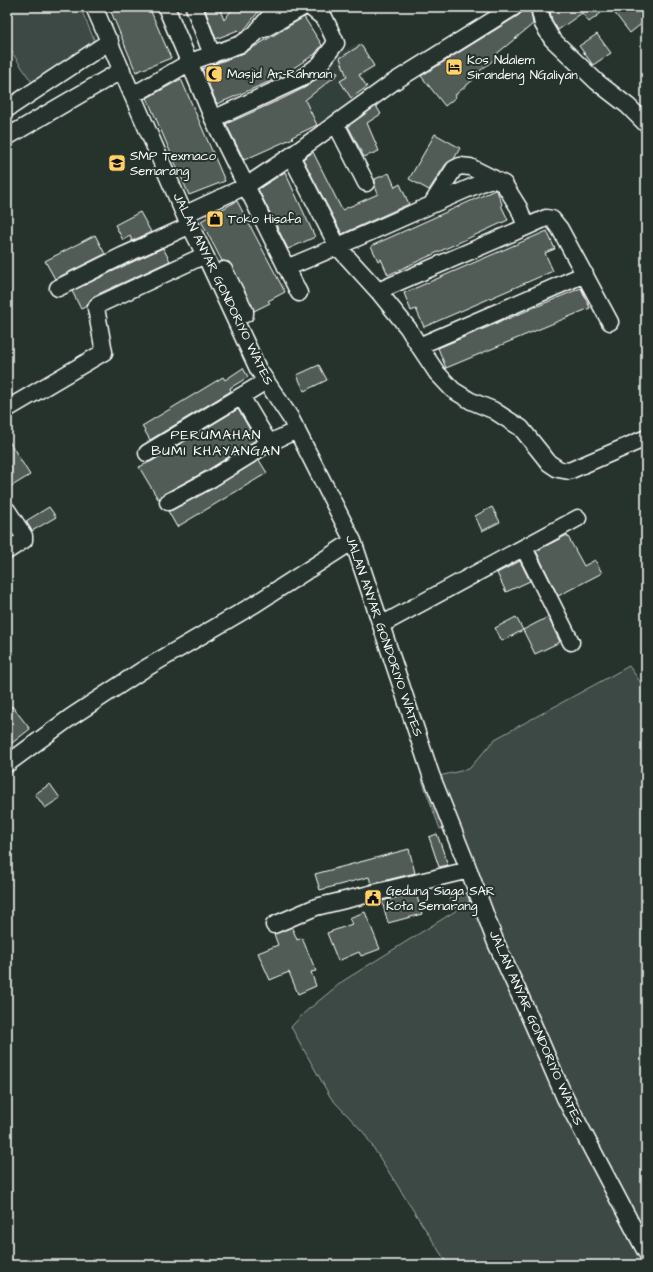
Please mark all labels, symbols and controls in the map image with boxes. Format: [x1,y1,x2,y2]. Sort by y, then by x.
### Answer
place label: Kos Ndalem Sirandeng NGaliyan [467,51,578,85]
hotel icon: Kos Ndalem Sirandeng NGaliyan [444,57,464,77]
mosque icon: Masjid Ar-Rahman [204,64,224,84]
place label: Masjid Ar-Rahman [227,65,333,83]
place label: SMP Texmaco Semarang [130,147,217,181]
school or university icon: SMP Texmaco Semarang [107,153,127,173]
street label: JALAN ANYAR GONDORIYO WATES [168,190,278,388]
shop icon: Toko Hisafa [205,209,225,229]
place label: Toko Hisafa [228,210,302,228]
district label: PERUMAHAN BUMI KHAYANGAN [151,425,281,461]
street label: JALAN ANYAR GONDORIYO WATES [341,533,427,739]
place label: Gedung Siaga SAR Kota Semarang [386,882,495,916]
public building icon: Gedung Siaga SAR Kota Semarang [363,888,383,908]
street label: JALAN ANYAR GONDORIYO WATES [485,928,587,1128]

